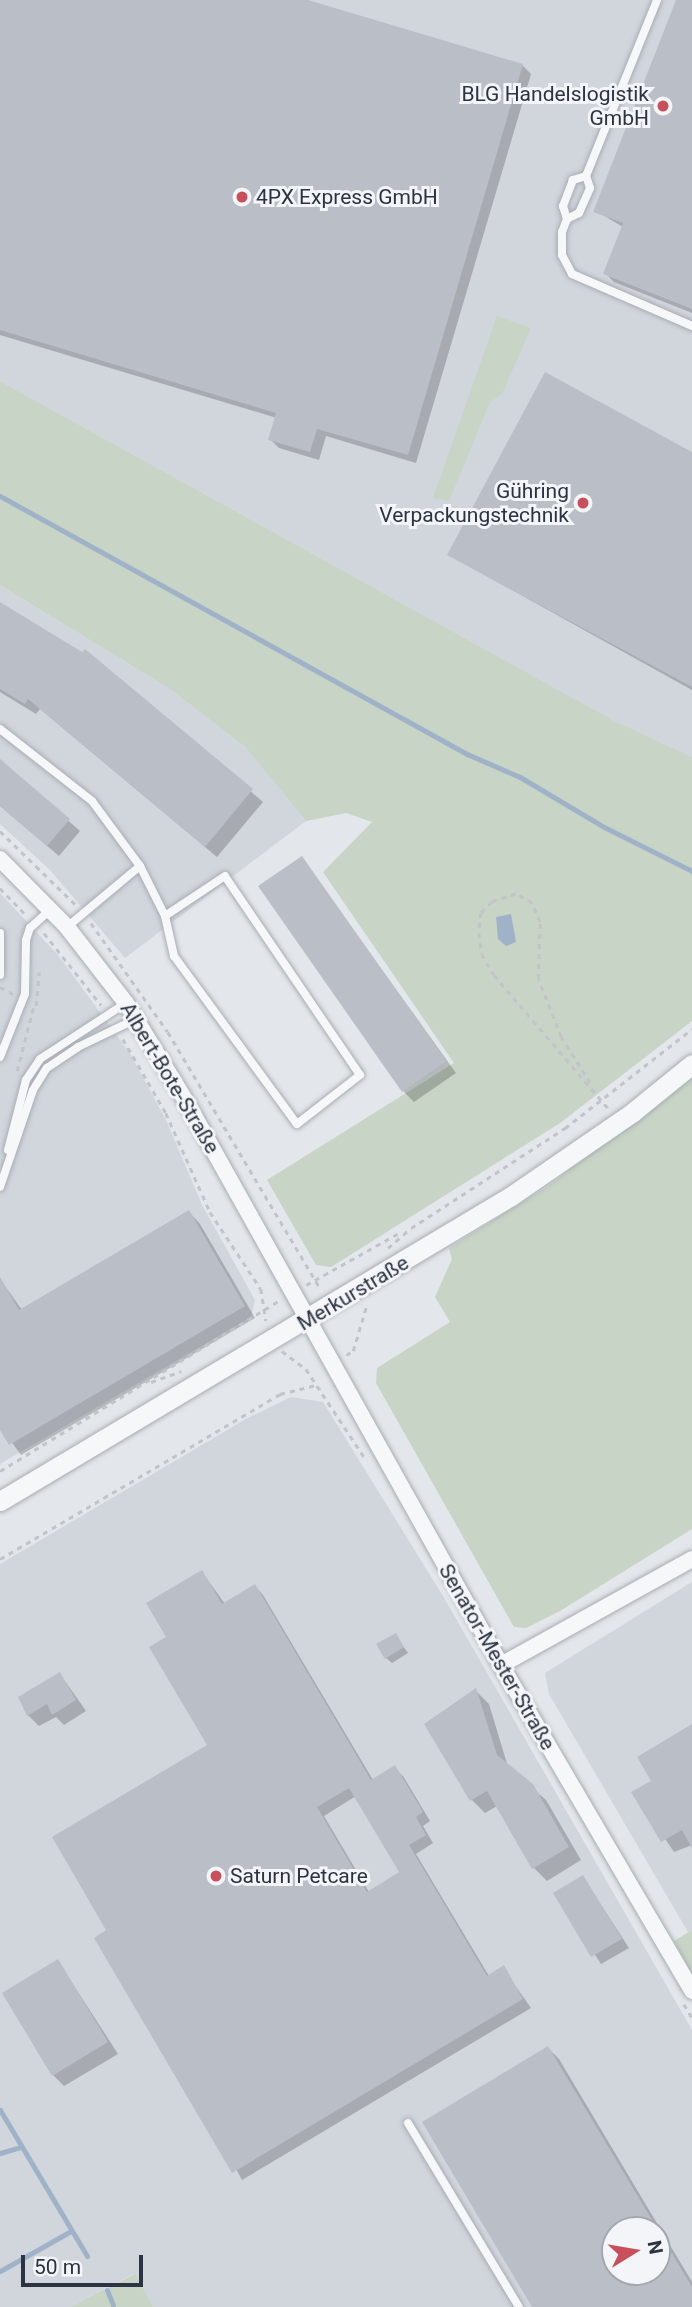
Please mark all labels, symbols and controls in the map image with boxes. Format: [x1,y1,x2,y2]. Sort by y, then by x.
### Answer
place label: BLG Handelslogistik GmbH [461,81,649,131]
marker: BLG Handelslogistik GmbH [655,98,671,114]
place label: 4PX Express GmbH [256,184,438,210]
marker: 4PX Express GmbH [234,189,250,205]
place label: Gühring Verpackungstechnik [379,478,569,528]
marker: Gühring Verpackungstechnik [575,495,591,511]
street label: Albert-Bote-Straße [115,998,225,1158]
street label: Merkurstraße [293,1250,413,1336]
street label: Senator-Mester-Straße [433,1560,561,1754]
place label: Saturn Petcare [230,1863,368,1889]
marker: Saturn Petcare [208,1868,224,1884]
north arrow [601,2216,671,2286]
text: N [643,2239,668,2256]
scale bar [24,2240,147,2284]
text: 50 m [34,2255,81,2279]

